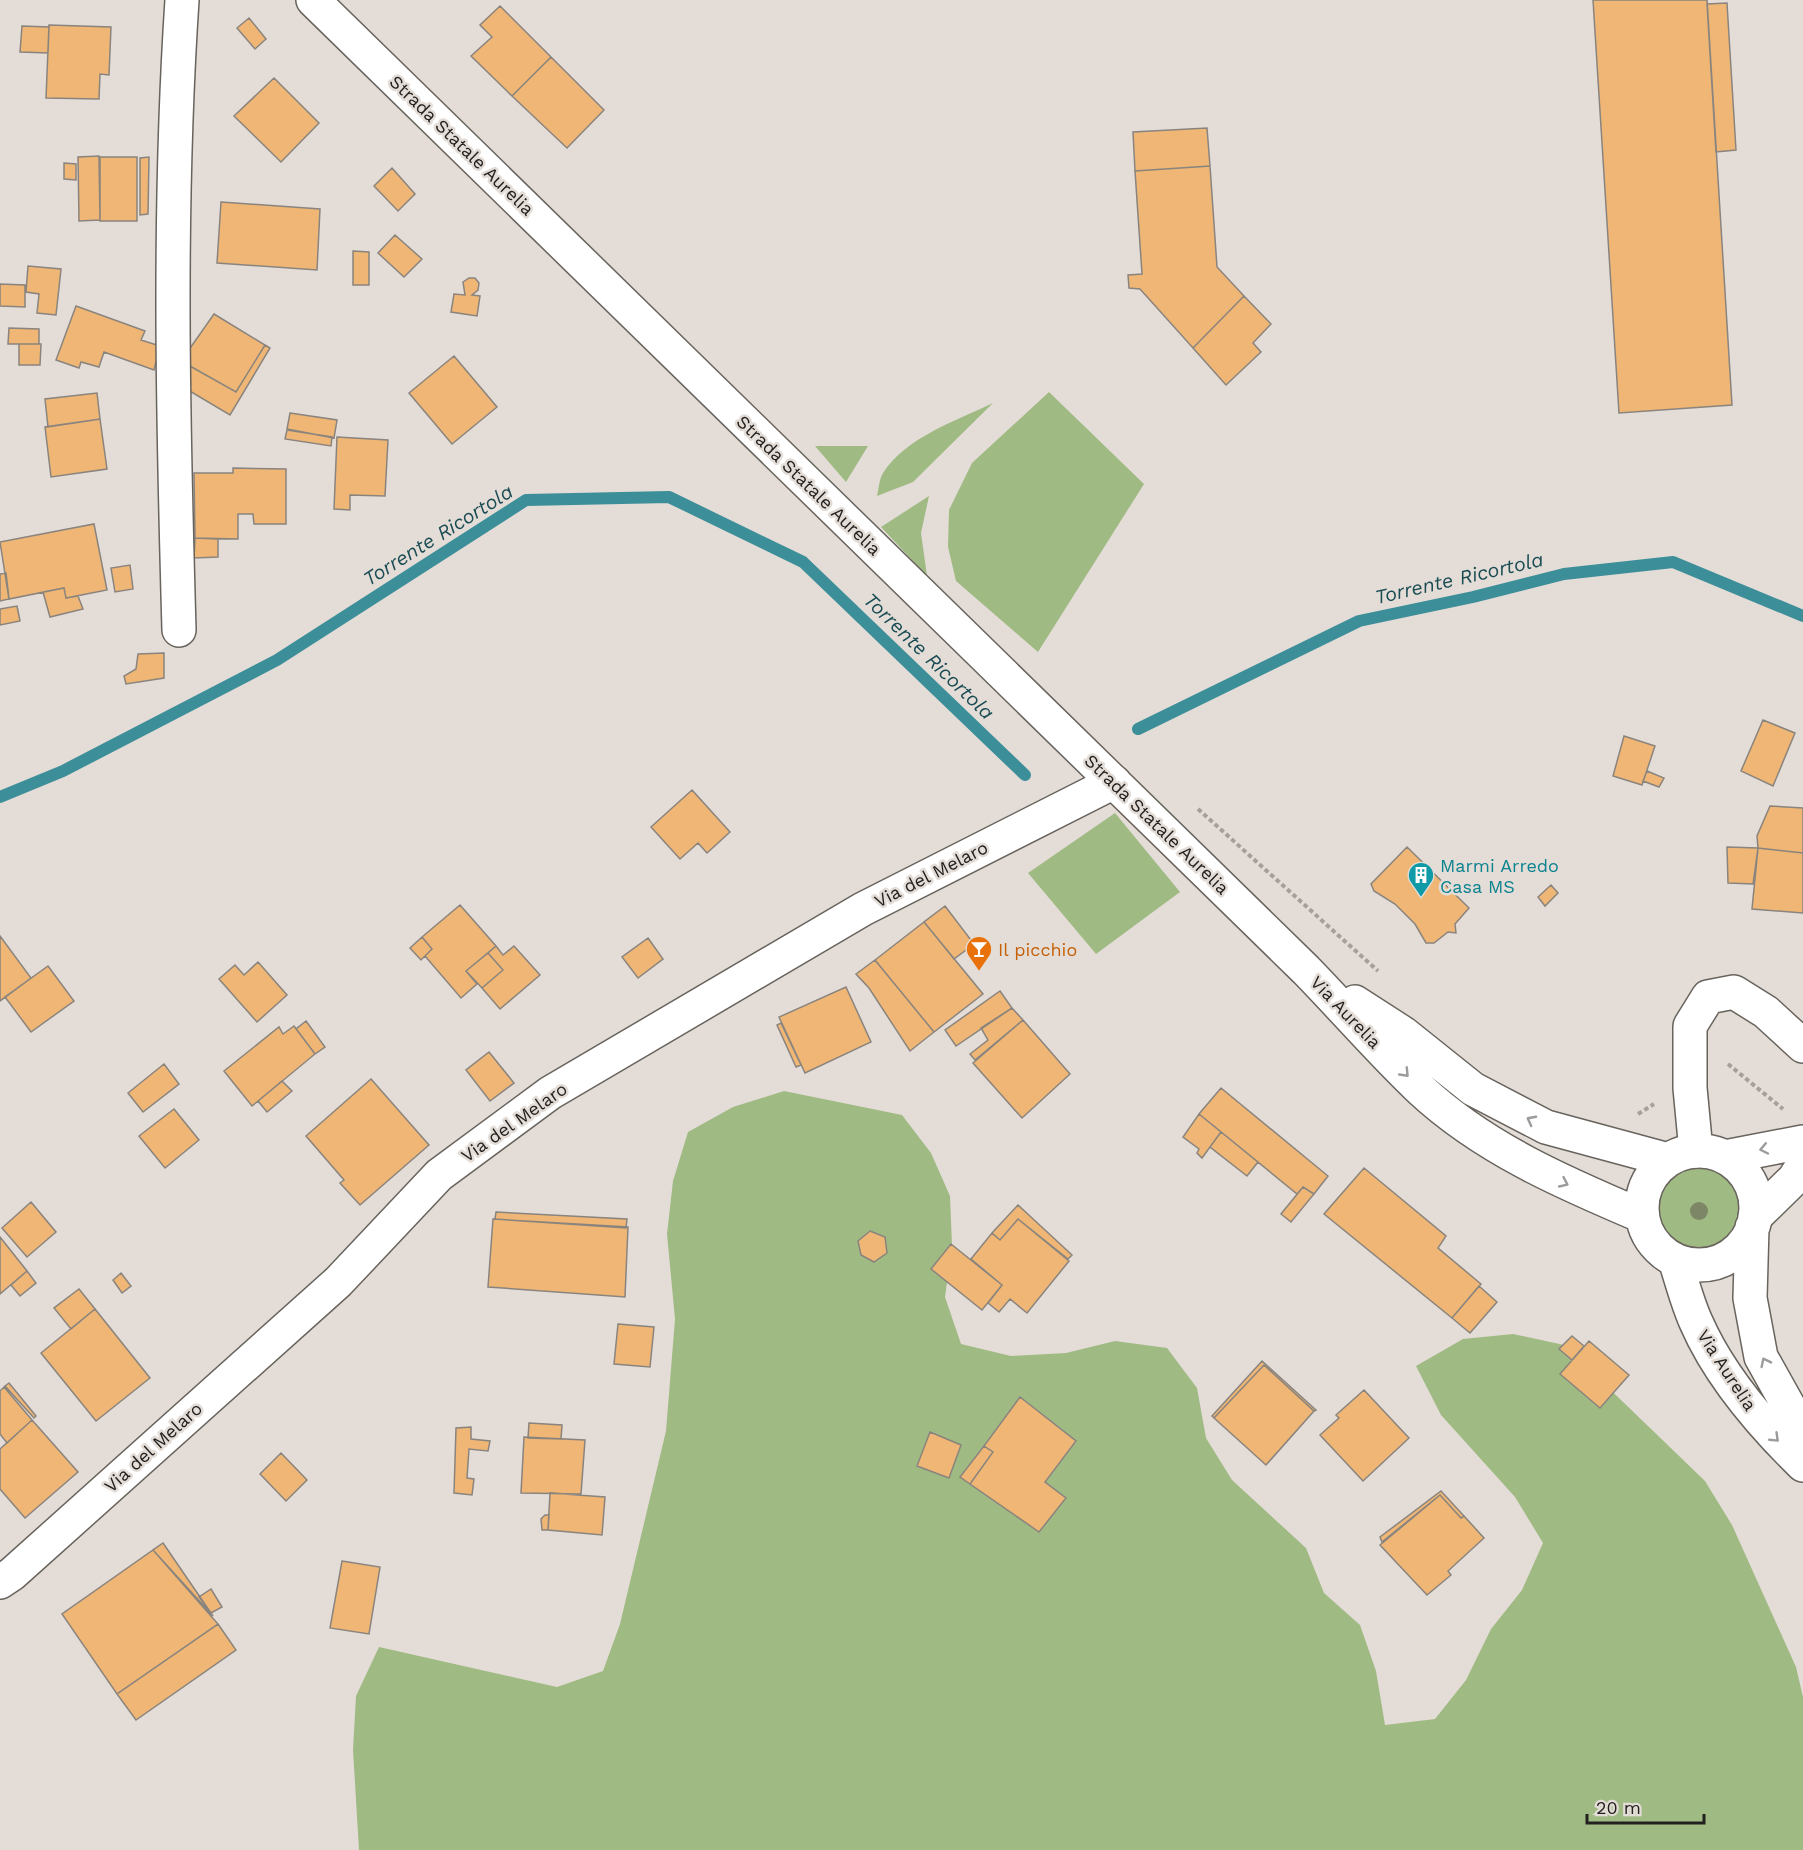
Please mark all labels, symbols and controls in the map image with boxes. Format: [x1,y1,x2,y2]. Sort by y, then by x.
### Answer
street label: Strada Statale Aurelia [386,71,538,219]
street label: Strada Statale Aurelia [733,411,885,559]
water label: Torrente Ricortola [359,479,517,591]
water label: Torrente Ricortola [1372,547,1546,609]
water label: Torrente Ricortola [859,588,999,724]
street label: Strada Statale Aurelia [1081,750,1233,898]
street label: Via del Melaro [871,836,991,912]
place label: Marmi Arredo Casa MS [1440,855,1559,897]
building icon: Marmi Arredo Casa MS [1406,860,1436,898]
bar icon: Il picchio [964,934,994,972]
place label: Il picchio [998,939,1077,960]
street label: Via Aurelia [1306,971,1386,1053]
one-way arrow [1398,1066,1409,1076]
street label: Via del Melaro [457,1078,571,1166]
one-way arrow [1527,1116,1538,1127]
one-way arrow [1759,1142,1769,1155]
one-way arrow [1558,1176,1569,1188]
street label: Via Aurelia [1693,1326,1761,1414]
one-way arrow [1761,1358,1773,1369]
street label: Via del Melaro [100,1398,206,1496]
one-way arrow [1767,1430,1778,1441]
scale bar [1587,1787,1704,1825]
text: 20 m [1596,1797,1641,1818]

